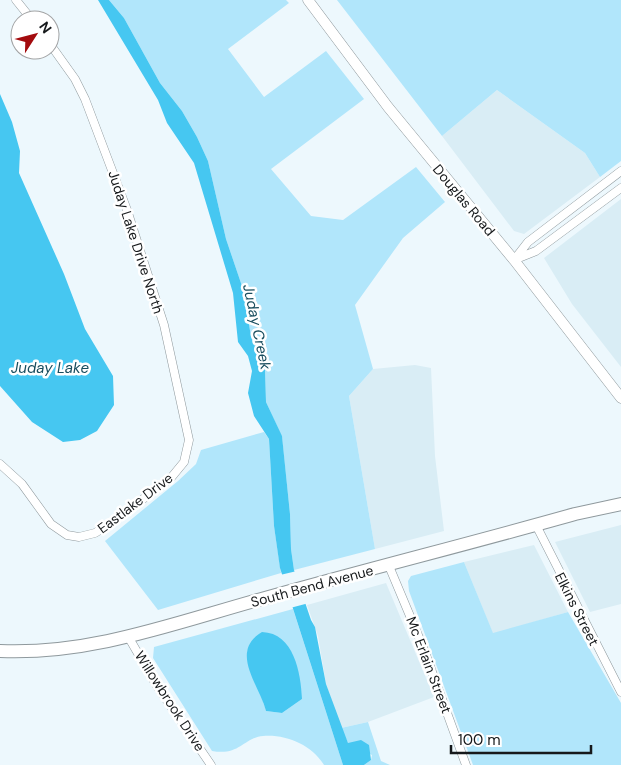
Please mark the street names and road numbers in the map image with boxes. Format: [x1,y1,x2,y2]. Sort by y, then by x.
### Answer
street label: Douglas Road [429,161,499,239]
street label: Juday Lake Drive North [104,168,168,316]
street label: Eastlake Drive [94,469,176,537]
street label: South Bend Avenue [249,561,375,611]
street label: Elkins Street [551,569,603,649]
street label: Mc Erlain Street [402,614,456,716]
street label: Willowbrook Drive [131,647,209,755]

